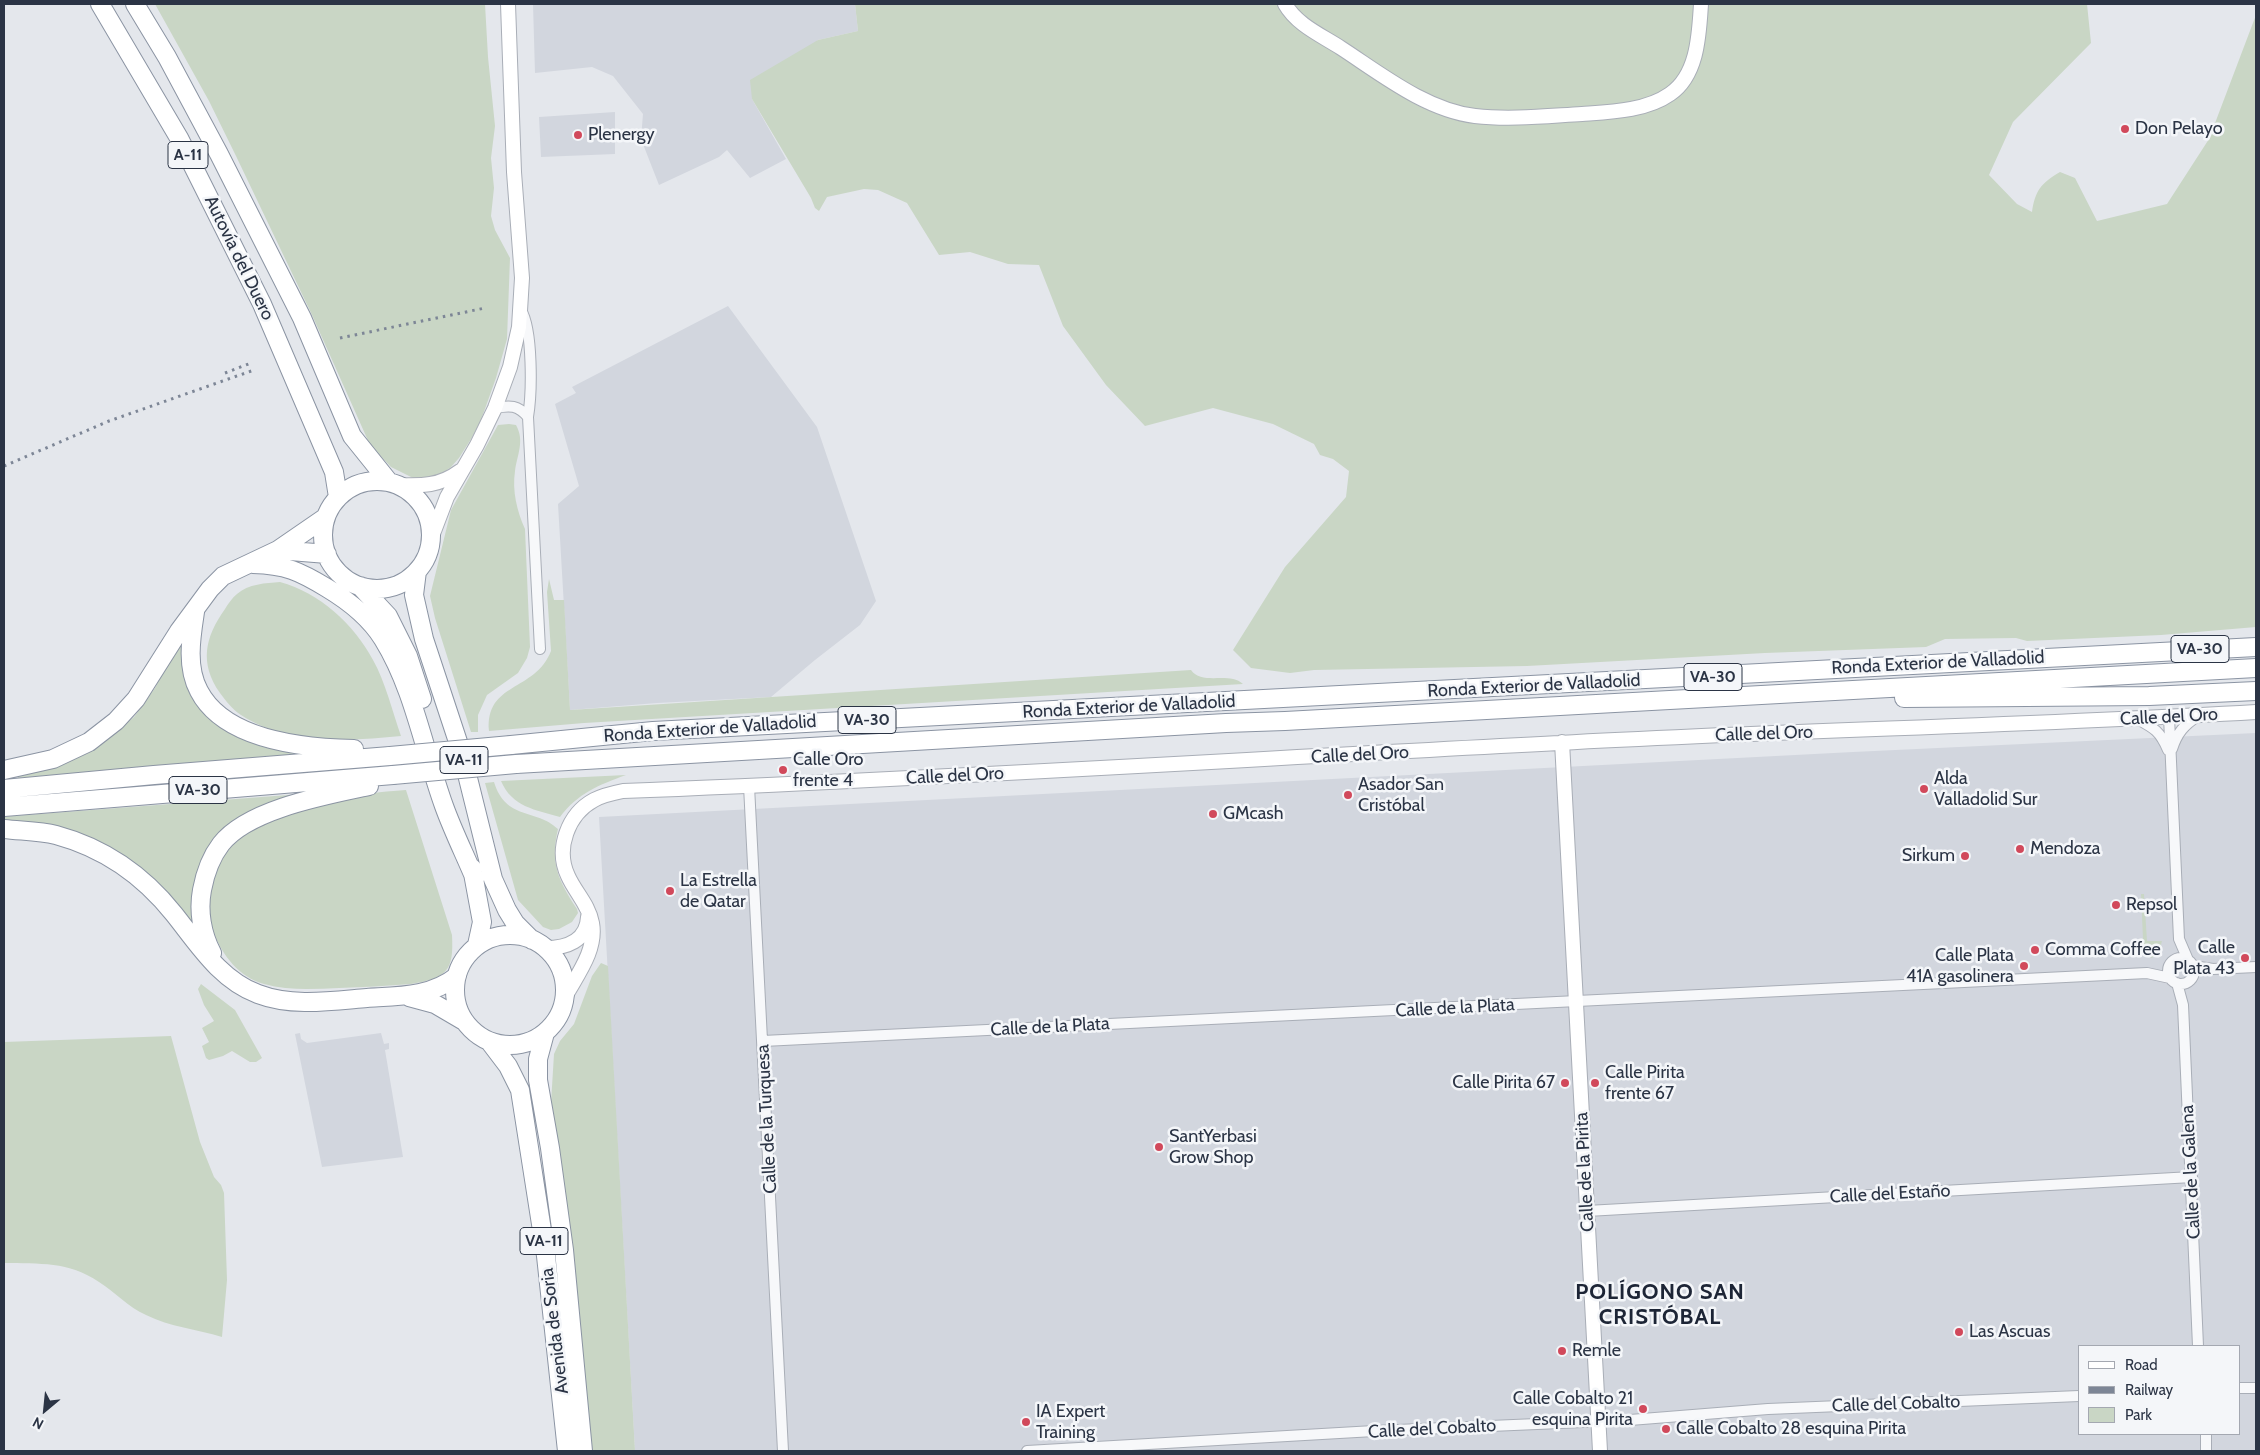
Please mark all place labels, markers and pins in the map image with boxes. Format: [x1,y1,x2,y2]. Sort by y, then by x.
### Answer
place label: Don Pelayo [2135,118,2223,140]
marker: Don Pelayo [2119,123,2131,135]
place label: Plenergy [588,124,654,146]
marker: Plenergy [572,129,584,141]
place label: Calle Oro frente 4 [793,749,863,792]
marker: Calle Oro frente 4 [777,764,789,776]
place label: Alda Valladolid Sur [1934,768,2038,811]
place label: Asador San Cristóbal [1358,774,1444,816]
marker: Alda Valladolid Sur [1918,783,1930,795]
marker: Asador San Cristóbal [1342,789,1354,801]
place label: GMcash [1223,803,1284,825]
marker: GMcash [1207,808,1219,820]
place label: Mendoza [2030,838,2101,860]
marker: Mendoza [2014,843,2026,855]
place label: Sirkum [1902,845,1955,867]
marker: Sirkum [1959,850,1971,862]
place label: La Estrella de Qatar [680,870,757,912]
marker: La Estrella de Qatar [664,885,676,897]
place label: Repsol [2126,894,2177,916]
marker: Repsol [2110,899,2122,911]
place label: Calle Plata 43 [2173,937,2235,980]
place label: Comma Coffee [2045,939,2161,961]
marker: Comma Coffee [2029,944,2041,956]
place label: Calle Plata 41A gasolinera [1906,945,2014,988]
marker: Calle Plata 43 [2239,952,2251,964]
marker: Calle Plata 41A gasolinera [2018,960,2030,972]
place label: Calle Pirita frente 67 [1605,1062,1685,1104]
place label: Calle Pirita 67 [1452,1072,1555,1094]
marker: Calle Pirita 67 [1559,1077,1571,1089]
marker: Calle Pirita frente 67 [1589,1077,1601,1089]
place label: SantYerbasi Grow Shop [1169,1126,1257,1168]
marker: SantYerbasi Grow Shop [1153,1141,1165,1153]
place label: Las Ascuas [1969,1321,2050,1343]
marker: Las Ascuas [1953,1326,1965,1338]
place label: Remle [1572,1340,1621,1362]
marker: Remle [1556,1345,1568,1357]
place label: Calle Cobalto 21 esquina Pirita [1513,1388,1633,1430]
place label: IA Expert Training [1036,1401,1105,1444]
marker: Calle Cobalto 21 esquina Pirita [1637,1403,1649,1415]
marker: IA Expert Training [1020,1416,1032,1428]
place label: Calle Cobalto 28 esquina Pirita [1676,1418,1906,1440]
marker: Calle Cobalto 28 esquina Pirita [1660,1423,1672,1435]

